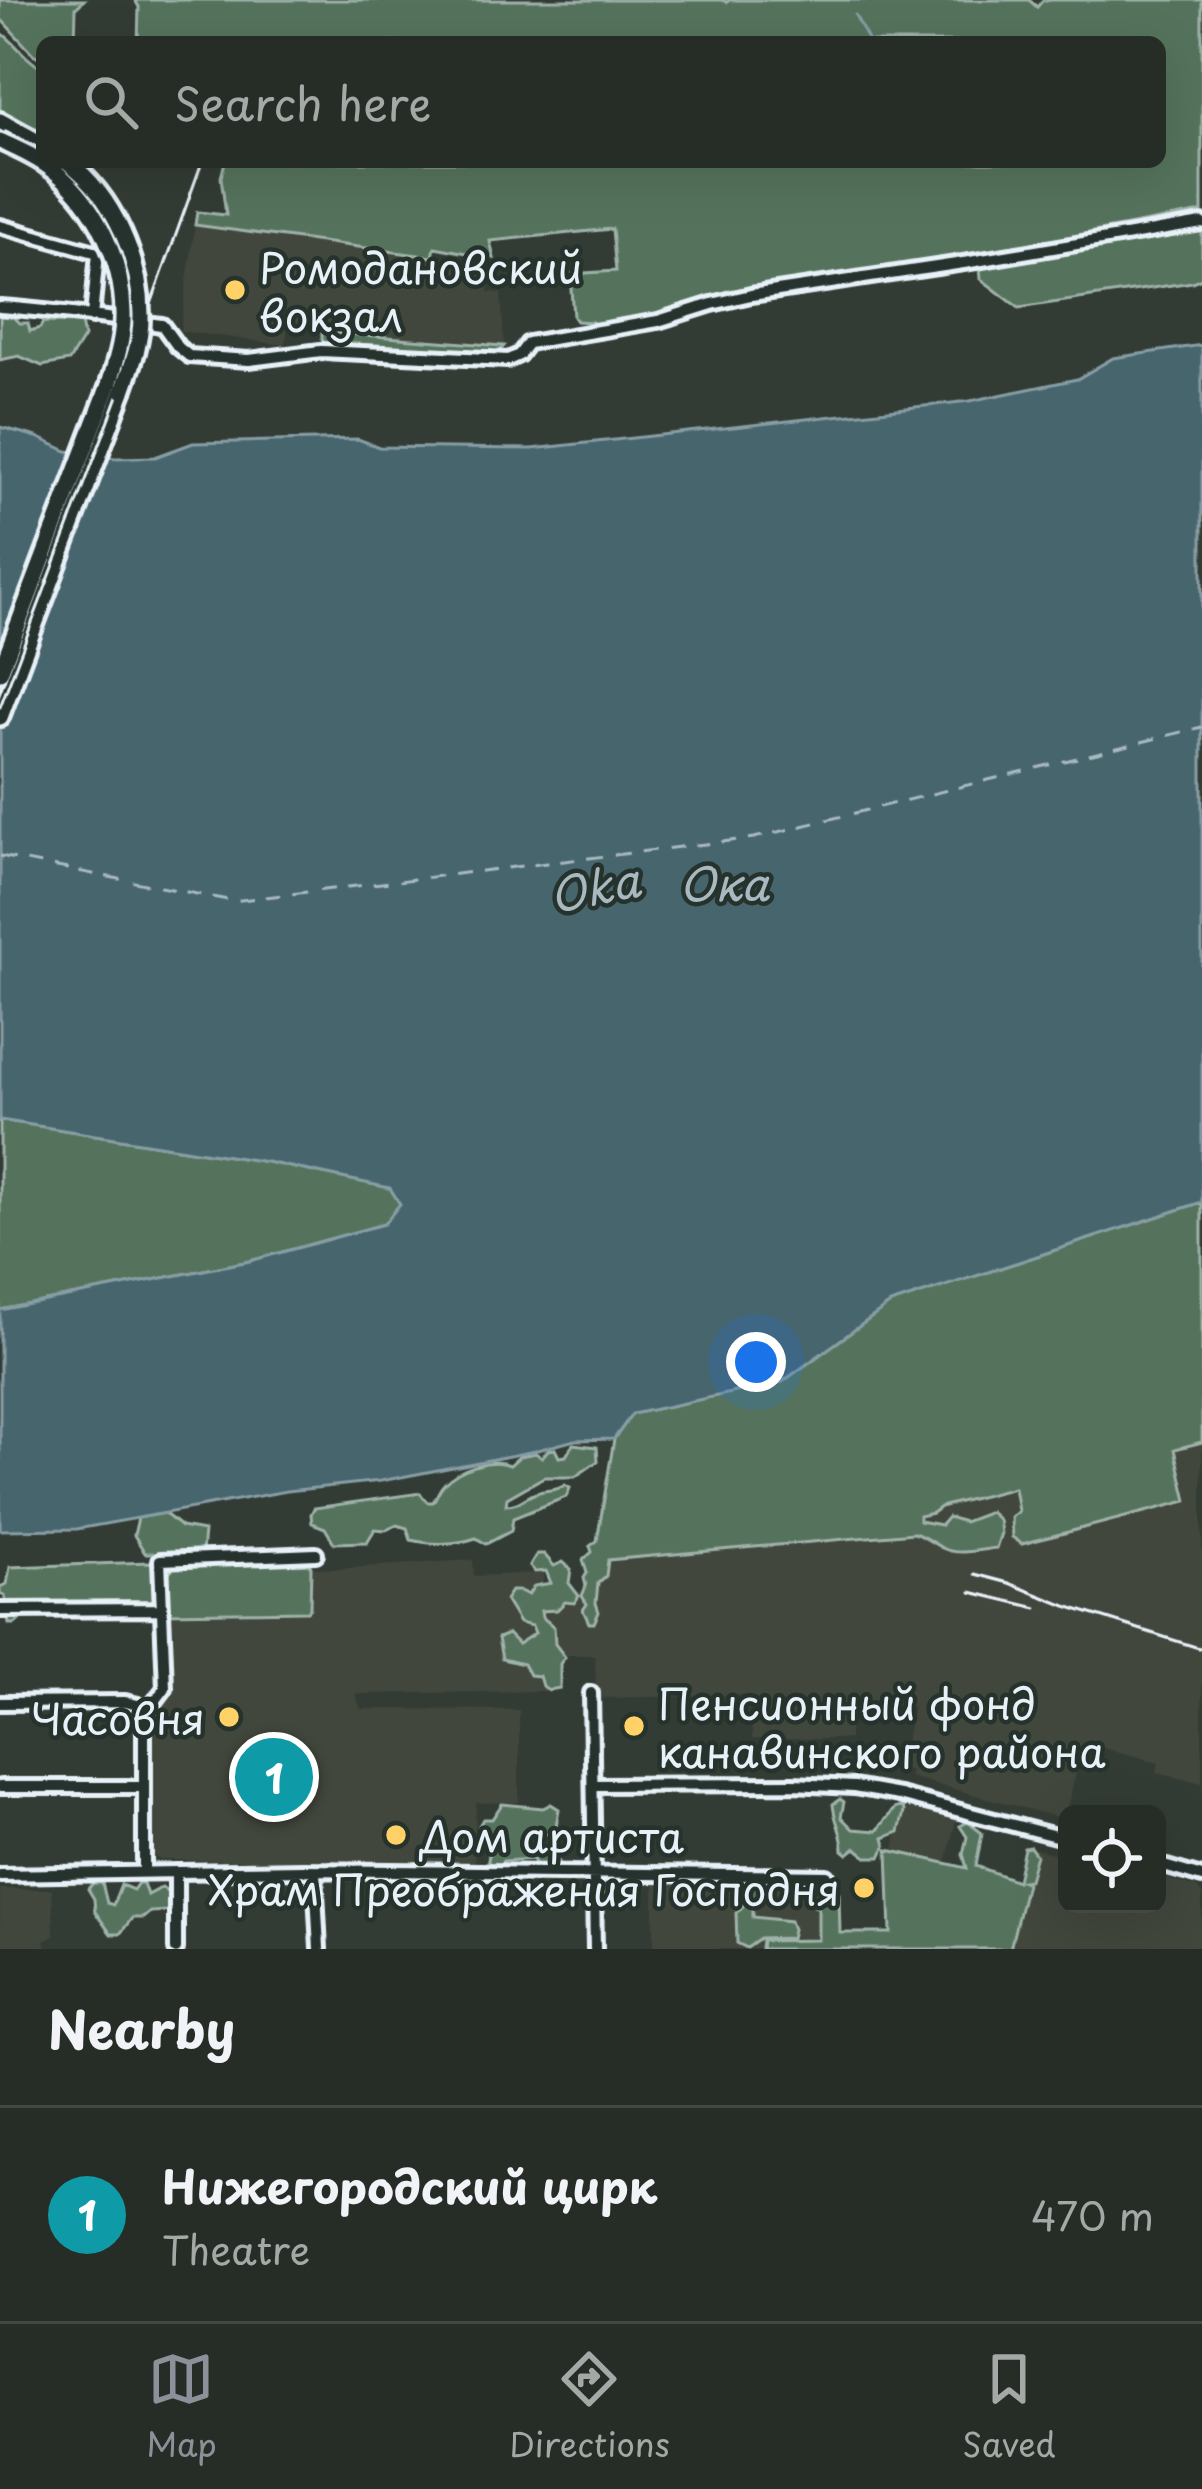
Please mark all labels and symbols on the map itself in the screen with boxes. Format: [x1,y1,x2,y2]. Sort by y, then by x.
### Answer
place label: Ромодановский вокзал [259,235,582,346]
marker: Ромодановский вокзал [222,277,248,303]
water label: Oka [543,844,647,928]
water label: Ока [679,848,770,916]
your location [726,1332,786,1392]
place label: Пенсионный фонд канавинского района [658,1671,1106,1782]
place label: Часовня [30,1686,205,1749]
marker: Часовня [216,1704,242,1730]
marker: Пенсионный фонд канавинского района [621,1713,647,1739]
pin: 1 [235,1732,313,1822]
place label: Дом артиста [418,1804,684,1867]
marker: Дом артиста [383,1822,409,1848]
place label: Храм Преображения Господня [208,1857,840,1920]
marker: Храм Преображения Господня [851,1875,877,1901]

